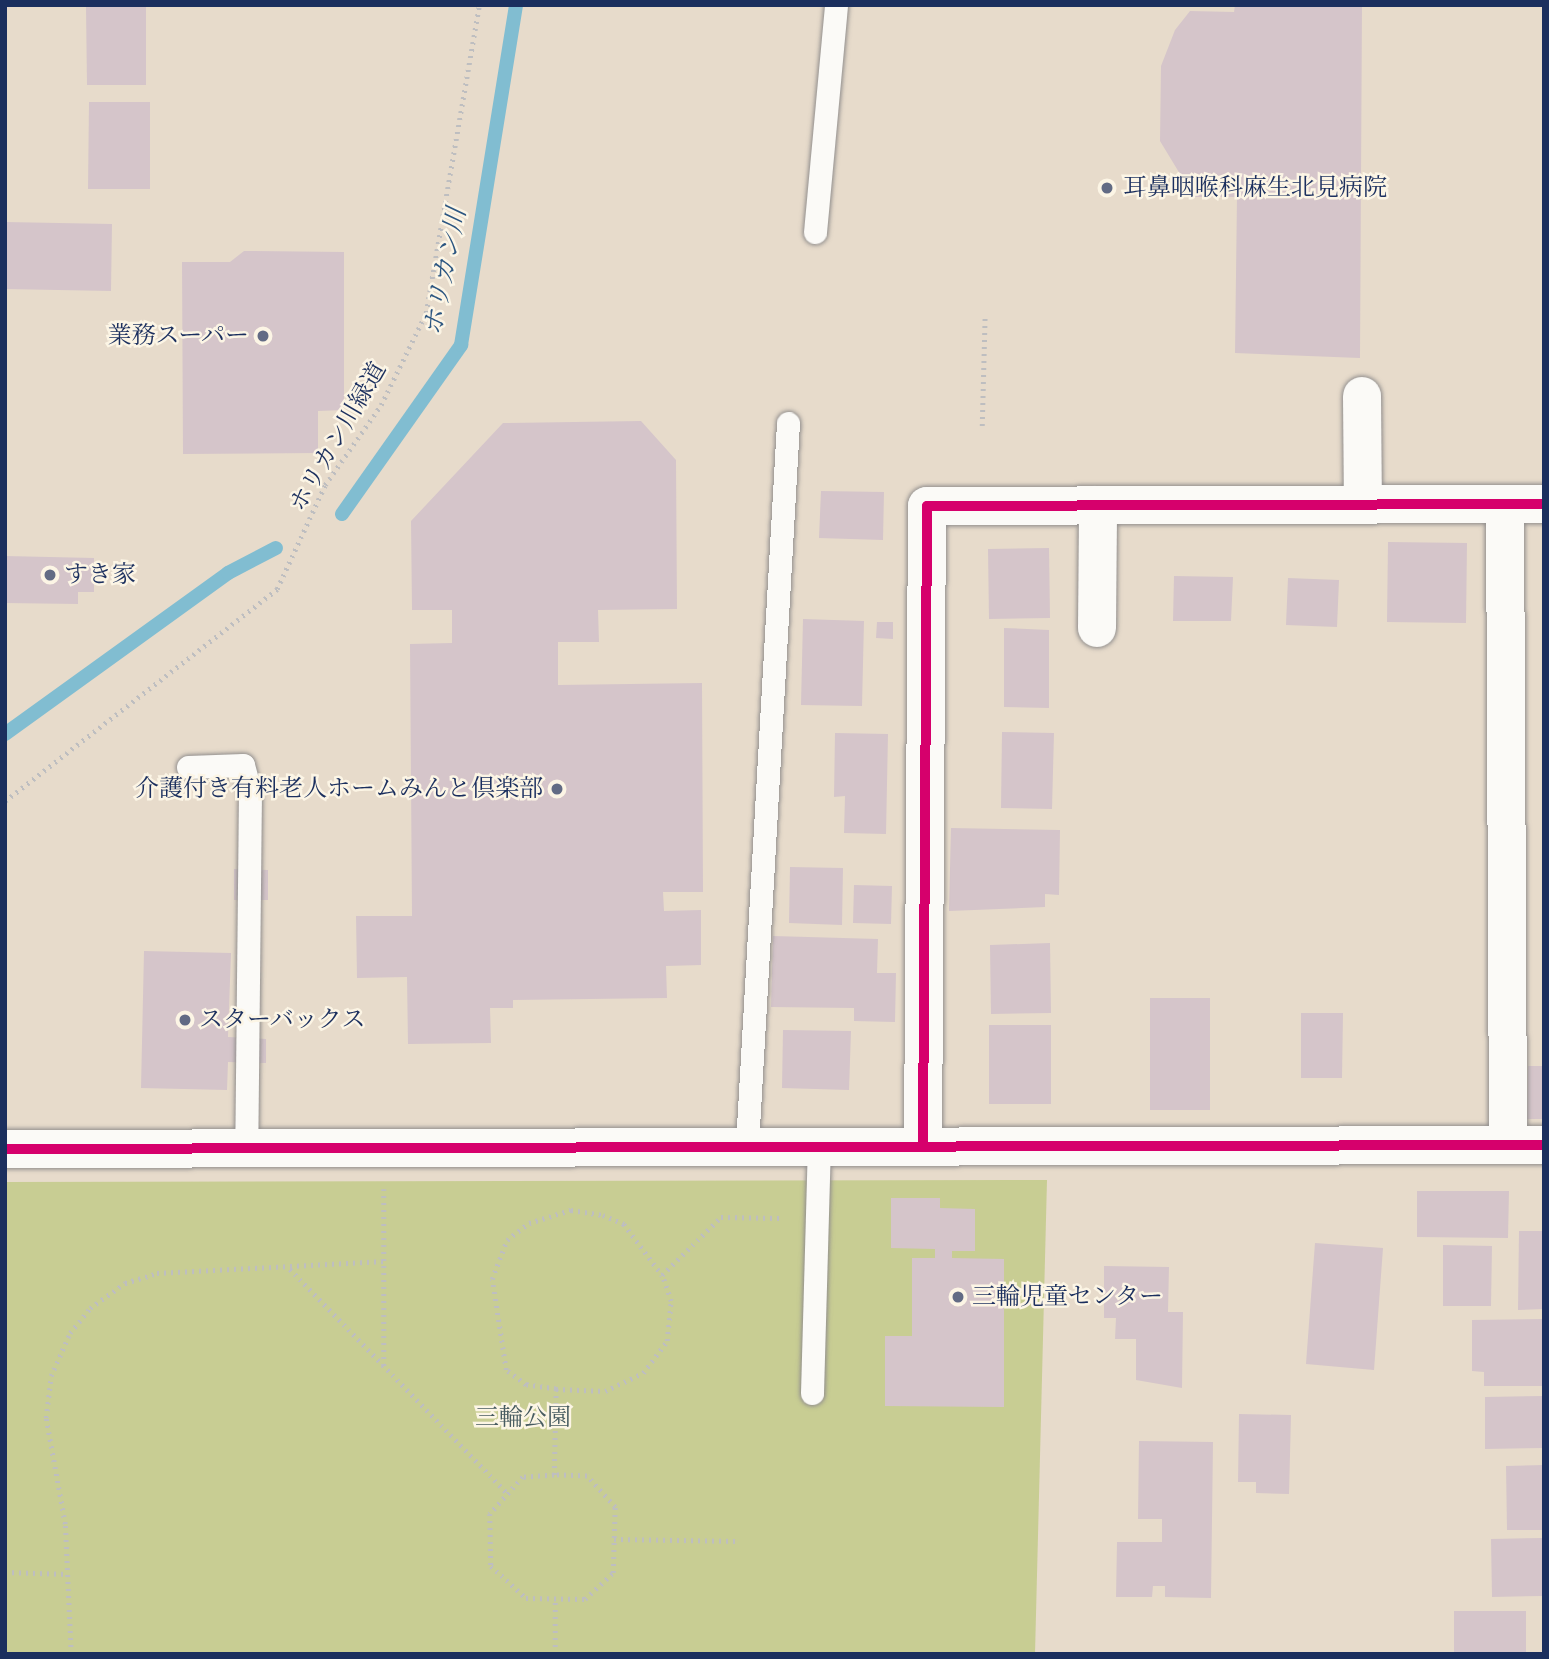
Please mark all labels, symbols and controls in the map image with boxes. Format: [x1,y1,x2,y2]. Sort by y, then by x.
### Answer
place label: 耳鼻咽喉科麻生北見病院 [1123,174,1387,202]
marker: 耳鼻咽喉科麻生北見病院 [1097,178,1117,198]
water label: ホリカン川 [418,205,474,339]
place label: 業務スーパー [106,322,249,350]
marker: 業務スーパー [255,328,271,344]
street label: ホリカン川緑道 [284,357,392,517]
place label: すき家 [64,561,136,589]
marker: すき家 [42,567,58,583]
place label: 介護付き有料老人ホームみんと倶楽部 [135,775,543,803]
marker: 介護付き有料老人ホームみんと倶楽部 [549,781,565,797]
place label: スターバックス [199,1006,367,1034]
marker: スターバックス [177,1012,193,1028]
place label: 三輪児童センター [972,1283,1164,1311]
marker: 三輪児童センター [950,1289,966,1305]
park label: 三輪公園 [475,1404,571,1432]

